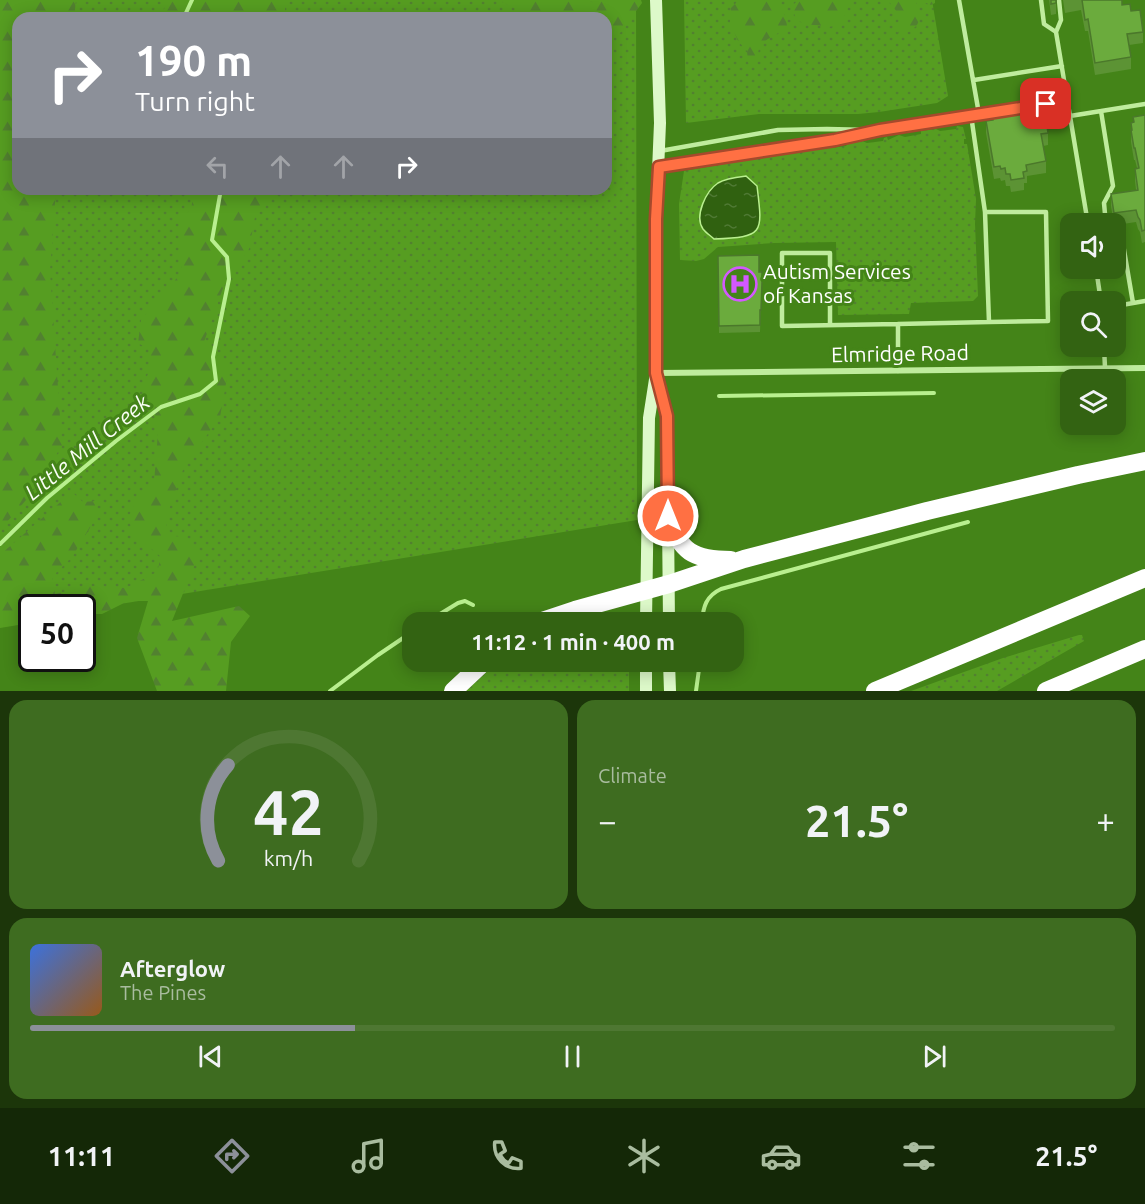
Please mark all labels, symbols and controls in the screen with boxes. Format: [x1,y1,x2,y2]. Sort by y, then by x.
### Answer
icon: right [36,36,114,114]
text: 190 m [135,37,252,84]
pin [1020,78,1071,129]
text: Turn right [135,86,255,116]
icon: arrive [1029,87,1062,120]
icon: left [201,150,234,183]
icon: ahead [264,150,297,183]
icon: ahead [327,150,360,183]
icon: right [390,150,423,183]
map controls [1060,213,1126,435]
button: sound [1060,213,1126,279]
place label: Autism Services of Kansas [763,259,911,307]
hospital icon: Autism Services of Kansas [722,266,758,302]
button: search [1060,291,1126,357]
street label: Elmridge Road [831,340,969,366]
button: layers [1060,369,1126,435]
water label: Little Mill Creek [19,388,155,504]
position arrow [636,484,700,548]
speed limit sign: 50 [18,594,96,672]
text: 11:12 · 1 min · 400 m [471,629,675,654]
text: Climate [598,764,667,787]
text: 42 [253,777,324,847]
text: 21.5° [805,795,908,846]
text: − [598,802,617,839]
text: + [1096,802,1115,839]
text: km/h [264,847,313,871]
text: Afterglow [120,956,225,981]
text: The Pines [120,981,206,1004]
icon: previous [194,1040,227,1073]
icon: pause [556,1040,589,1073]
icon: next [918,1040,951,1073]
icon: directions [211,1135,253,1177]
icon: music [348,1135,390,1177]
icon: phone [486,1135,528,1177]
icon: climate [623,1135,665,1177]
icon: car [760,1135,802,1177]
icon: filters [898,1135,940,1177]
text: 11:11 [48,1141,115,1171]
text: 21.5° [1035,1141,1097,1171]

